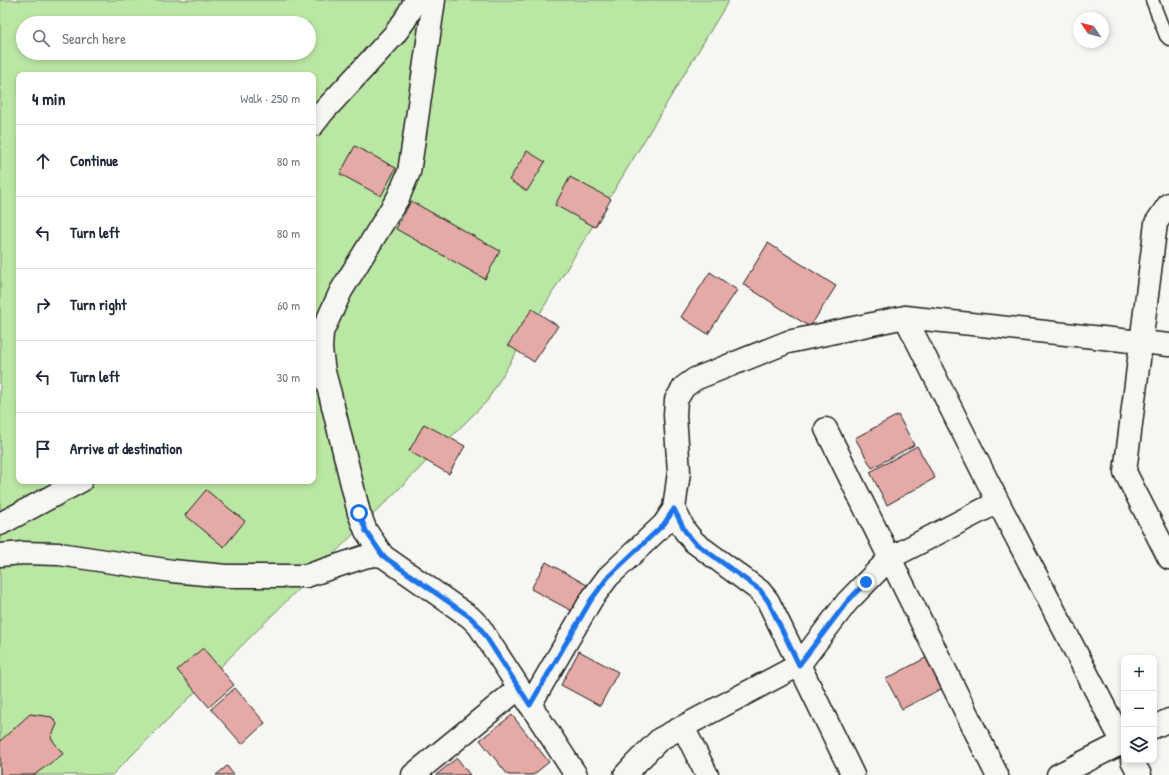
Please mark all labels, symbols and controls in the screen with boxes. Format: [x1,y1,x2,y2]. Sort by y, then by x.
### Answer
north arrow [1073,12,1109,48]
search box [16,16,316,60]
icon: search [30,27,52,49]
text: Search here [62,28,126,49]
text: 4 min [32,87,65,110]
text: Walk · 250 m [240,89,300,107]
icon: ahead [32,150,54,172]
text: Continue [70,150,118,171]
text: 80 m [277,152,300,170]
icon: left [32,222,54,244]
text: Turn left [70,222,120,243]
text: 80 m [277,224,300,242]
icon: right [32,294,54,316]
text: Turn right [70,294,126,315]
text: 60 m [277,296,300,314]
icon: left [32,366,54,388]
text: Turn left [70,366,120,387]
text: 30 m [277,368,300,386]
icon: arrive [32,438,54,460]
text: Arrive at destination [70,438,182,459]
route start [350,504,368,522]
route end [857,573,875,591]
map controls [1121,655,1157,763]
button: + [1121,655,1157,691]
button: − [1121,691,1157,727]
button: layers [1121,727,1157,763]

